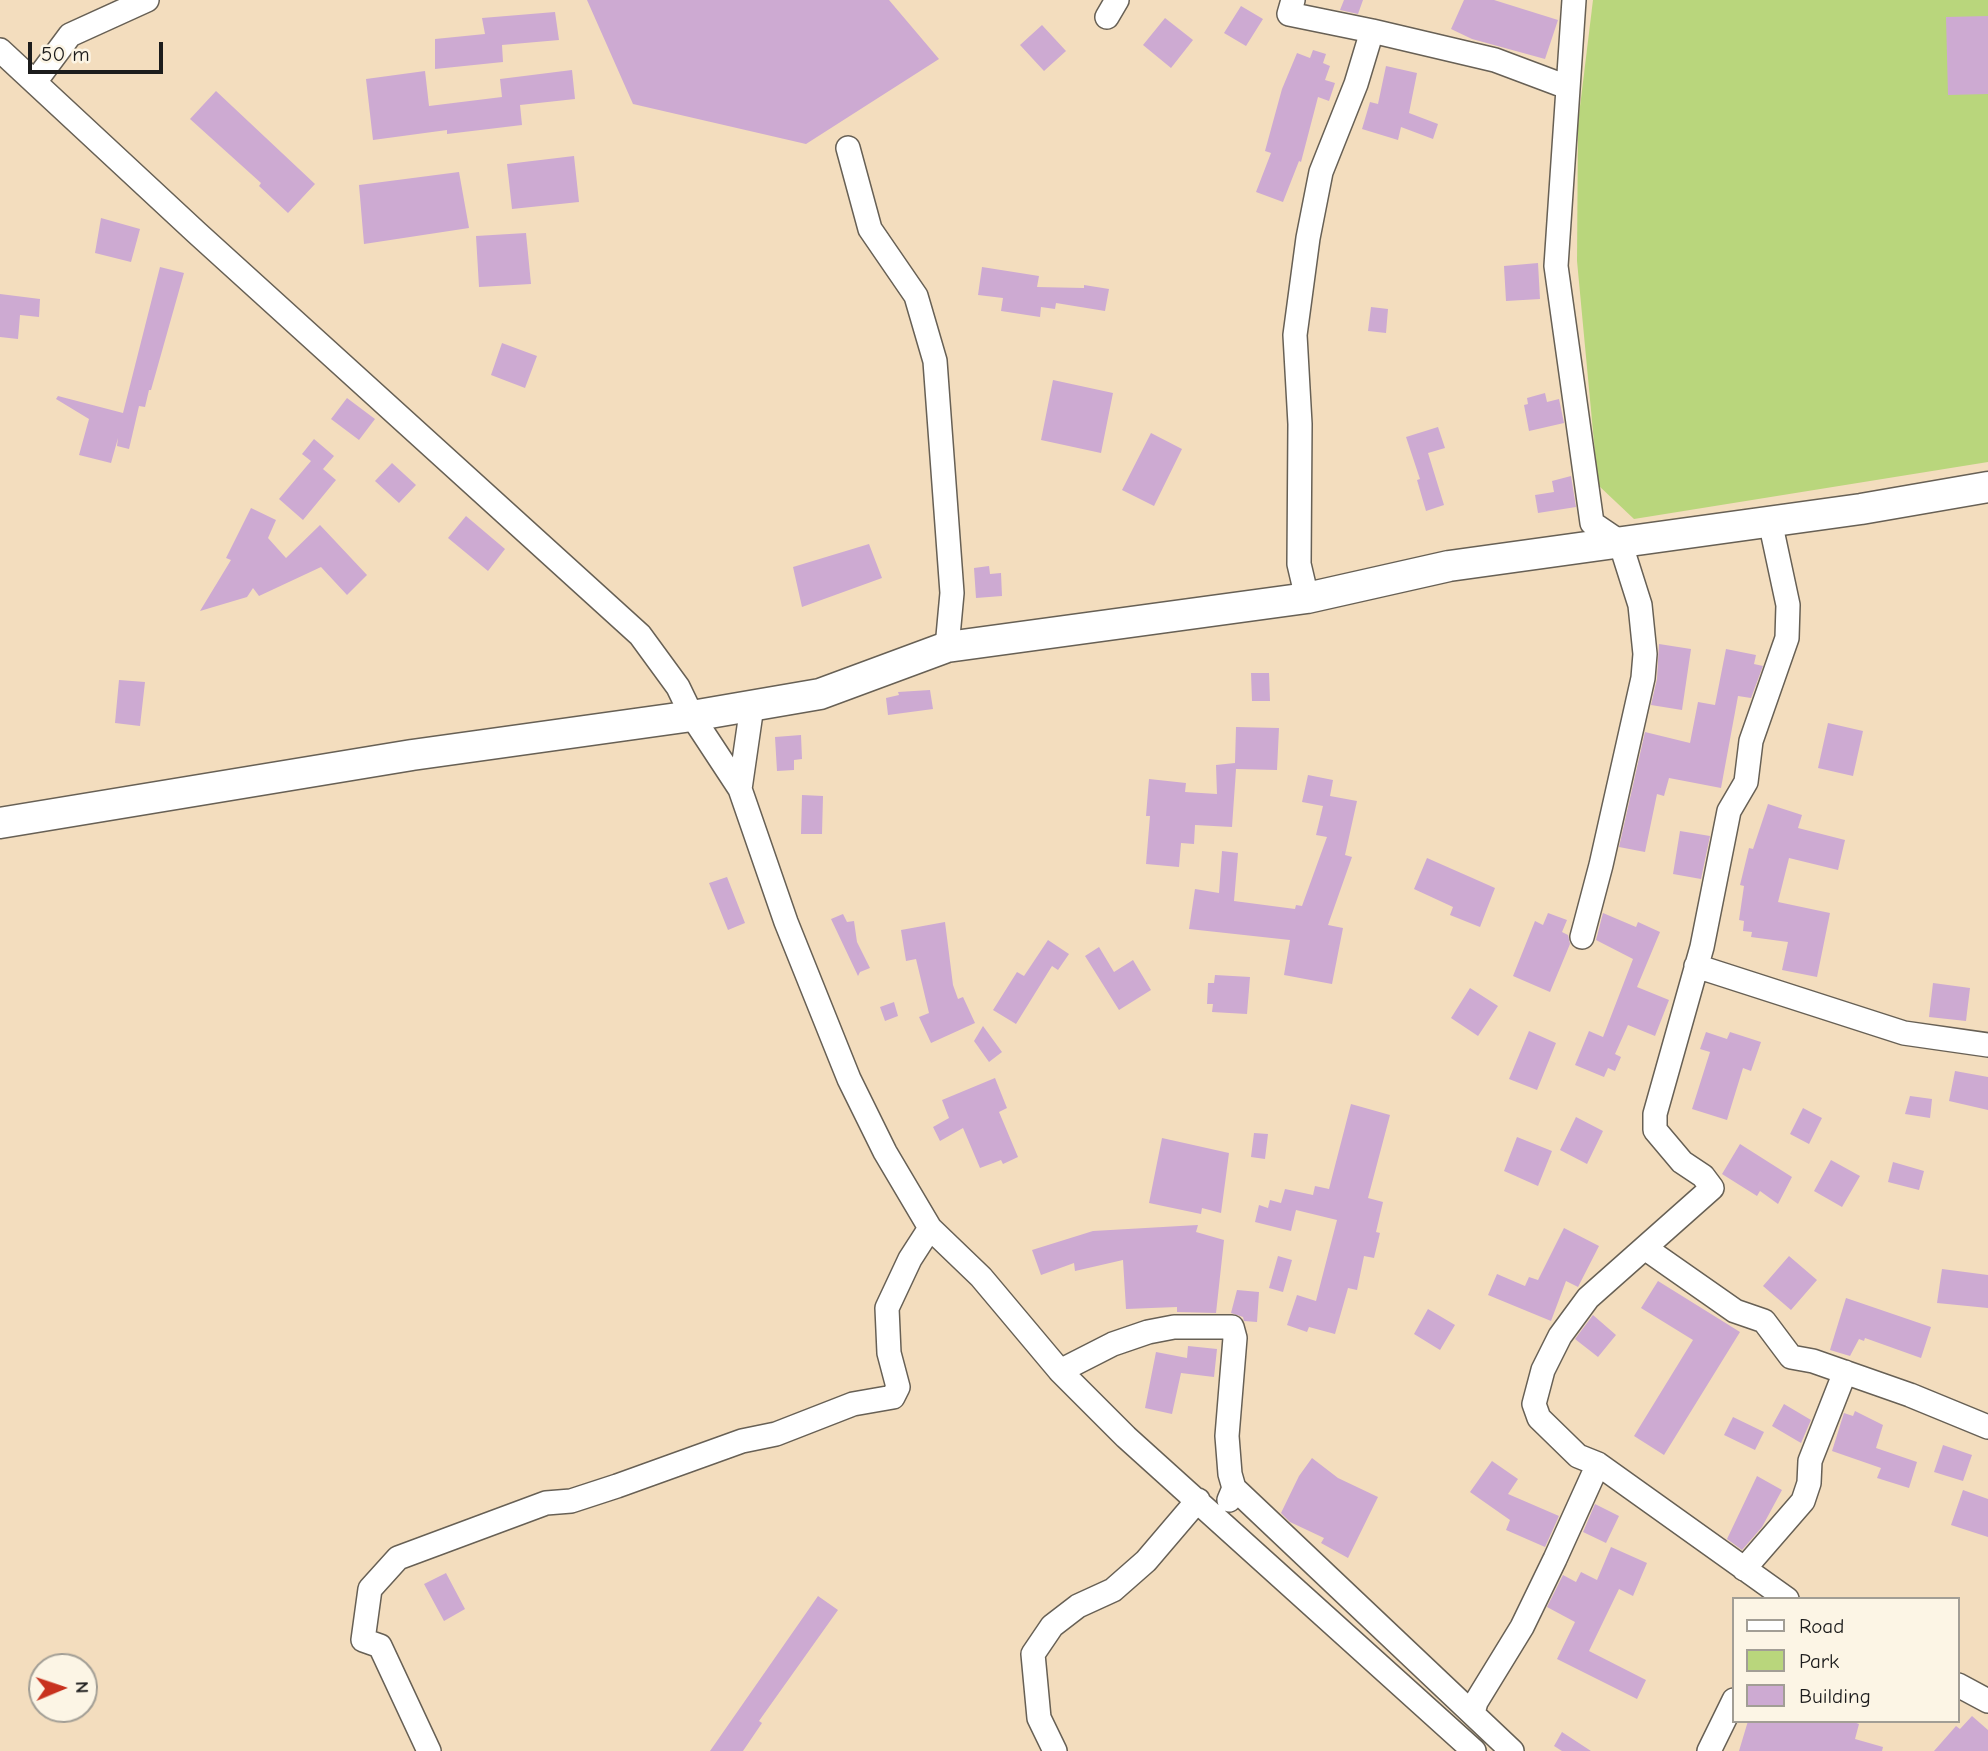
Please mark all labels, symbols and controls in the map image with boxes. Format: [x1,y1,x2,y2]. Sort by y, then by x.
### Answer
scale bar [32,28,166,72]
text: 50 m [41,42,90,66]
legend [1732,1597,1960,1723]
text: Road [1799,1614,1844,1638]
text: Park [1799,1649,1839,1673]
north arrow [28,1653,98,1723]
text: N [71,1681,93,1694]
text: Building [1799,1684,1871,1708]

